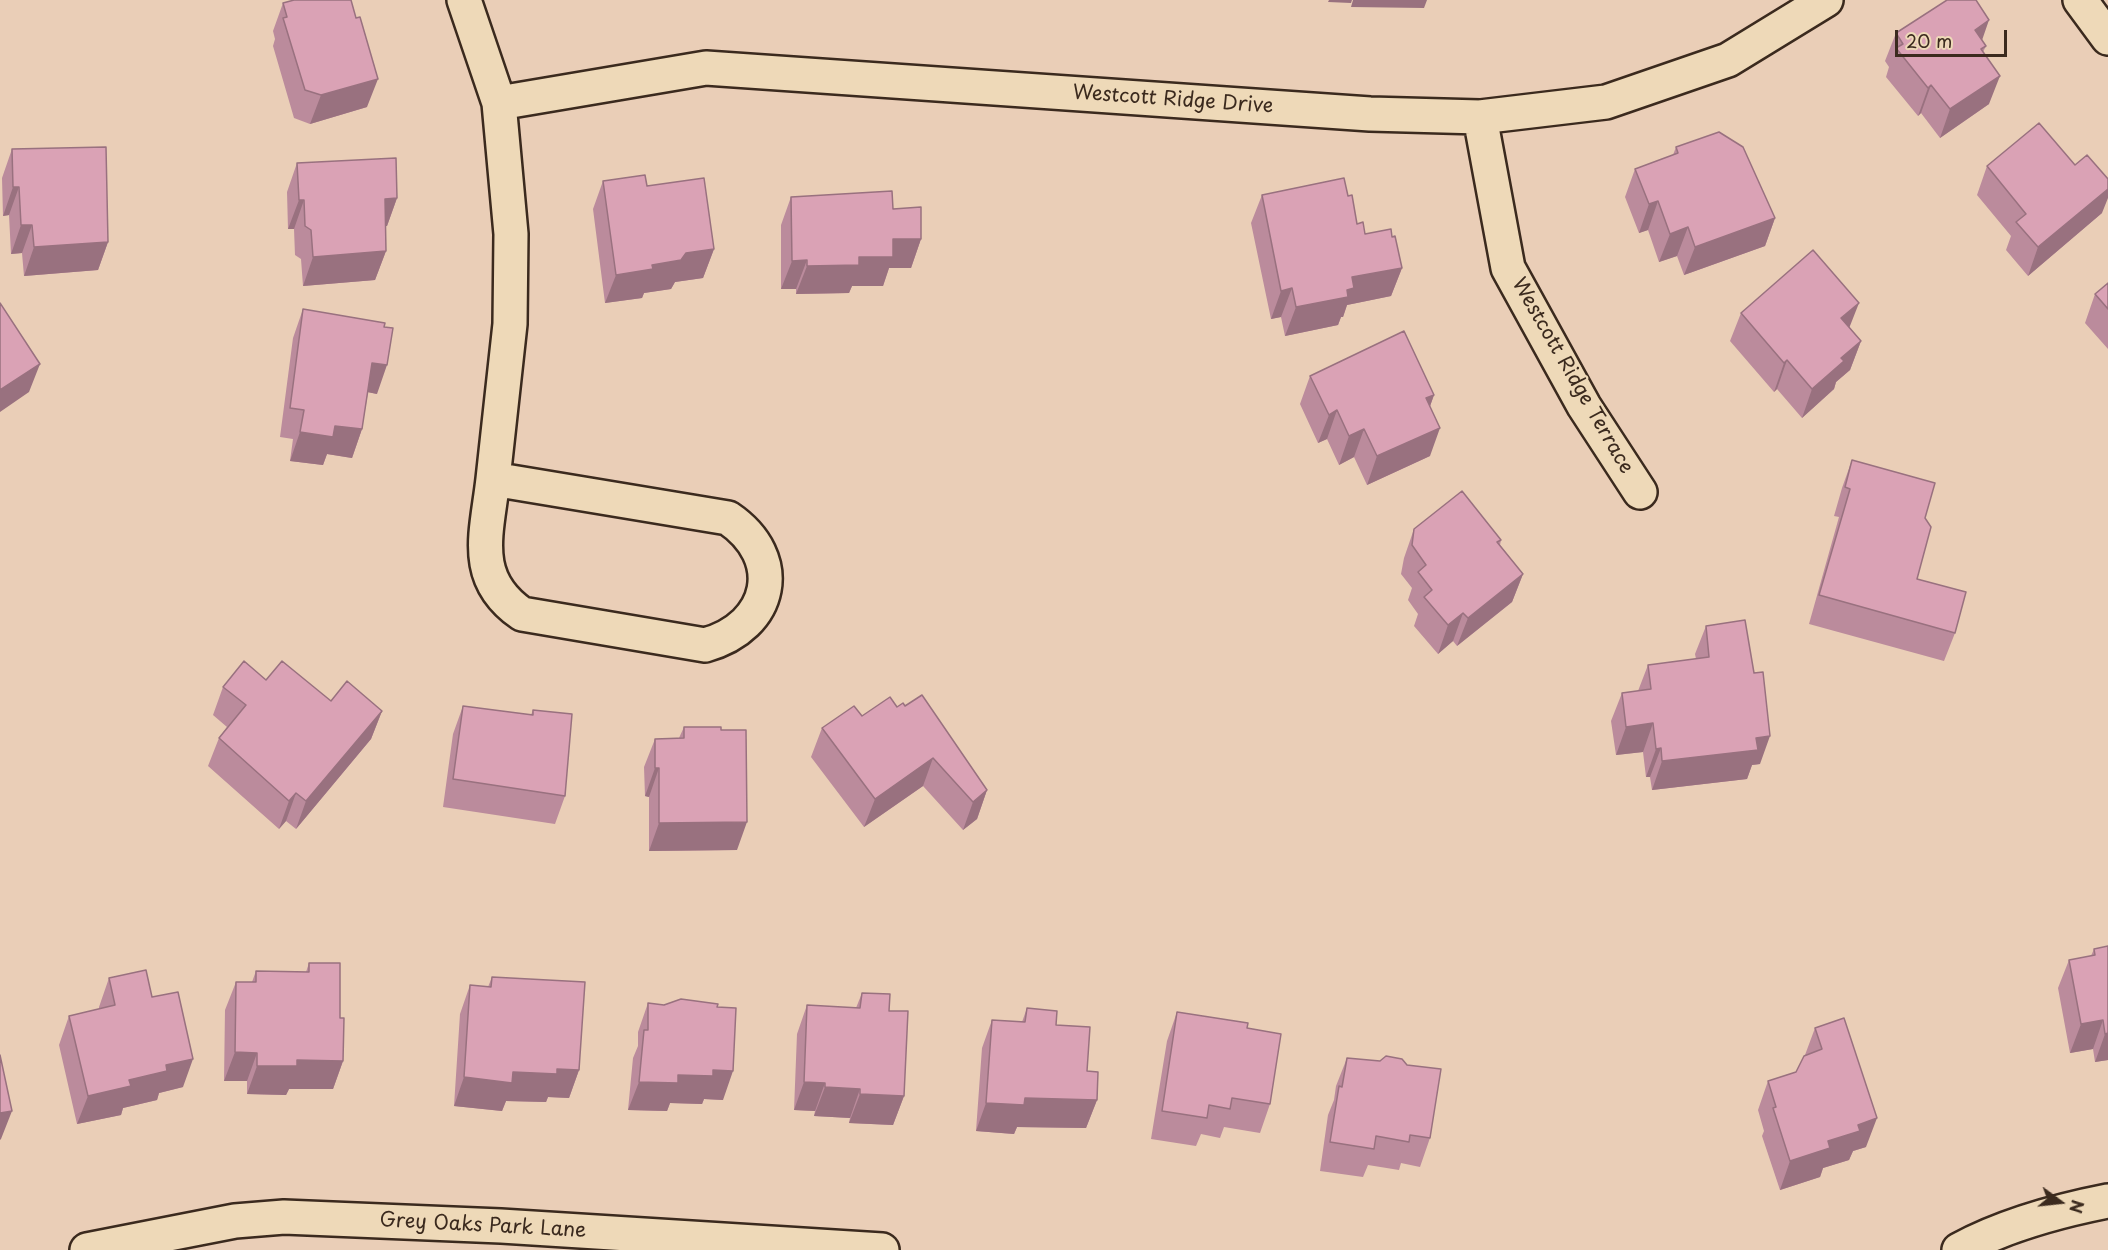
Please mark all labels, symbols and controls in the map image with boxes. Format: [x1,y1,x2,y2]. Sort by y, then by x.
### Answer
scale bar [1898,18,2010,56]
text: 20 m [1906,27,1952,54]
street label: Westcott Ridge Drive [1072,81,1274,119]
street label: Westcott Ridge Terrace [1506,274,1638,478]
north arrow [2030,1172,2090,1232]
text: N [2064,1197,2091,1216]
street label: Grey Oaks Park Lane [379,1209,587,1243]

